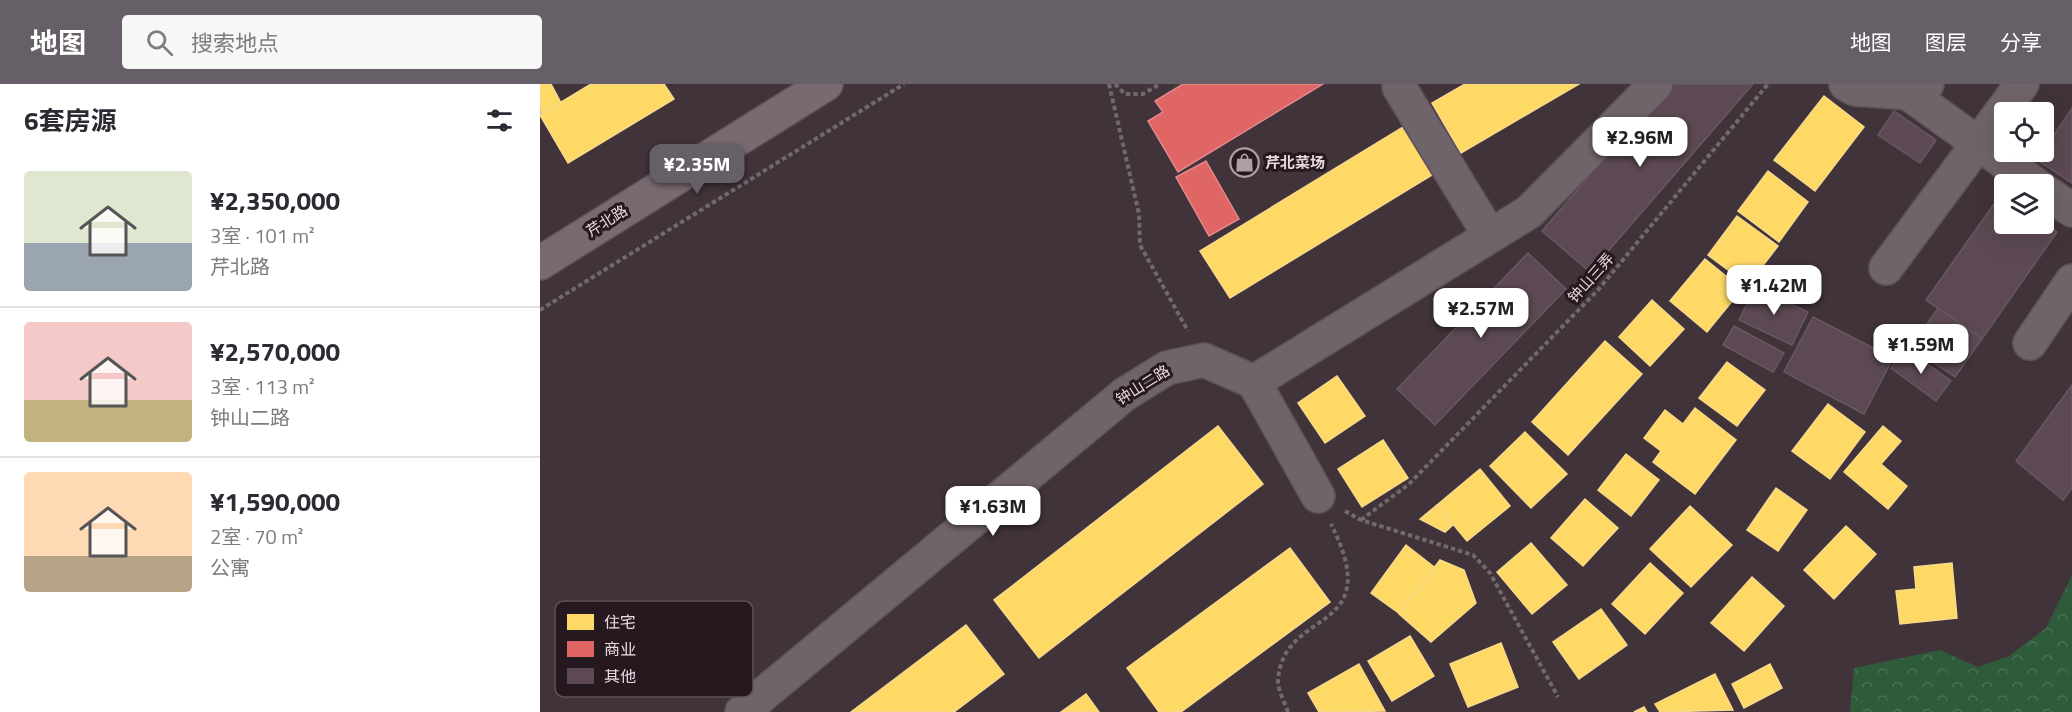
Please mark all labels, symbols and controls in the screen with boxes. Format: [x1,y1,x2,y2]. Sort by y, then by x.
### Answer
search box [122,15,542,69]
text: 地图 [30,21,86,64]
icon: search [143,26,176,59]
text: 搜索地点 [191,26,279,60]
text: 地图 [1850,26,1892,58]
text: 图层 [1925,26,1967,58]
text: 分享 [2000,26,2042,58]
text: 6套房源 [24,101,117,140]
map controls [1994,102,2054,234]
button: locate [1994,102,2054,162]
icon: filters [483,104,516,137]
pin: ¥2.96M [1591,117,1689,168]
text: ¥2.96M [1606,121,1674,152]
pin: ¥2.35M [648,144,746,195]
shop icon: 芹北菜场 [1228,147,1260,179]
text: ¥2.35M [663,148,731,179]
place label: 芹北菜场 [1265,151,1325,174]
button: layers [1994,174,2054,234]
text: ¥2,350,000 [210,181,340,220]
icon: home [72,195,144,267]
street label: 芹北路 [582,199,632,242]
text: 3室 · 101 m² [210,220,315,251]
street label: 钟山三弄 [1562,248,1619,308]
text: 芹北路 [210,251,270,282]
pin: ¥1.42M [1725,265,1823,316]
text: ¥1.42M [1740,269,1808,300]
pin: ¥2.57M [1432,288,1530,339]
text: ¥2.57M [1447,292,1515,323]
pin: ¥1.59M [1872,324,1970,375]
text: ¥1.59M [1887,328,1955,359]
text: ¥2,570,000 [210,332,340,371]
icon: home [72,346,144,418]
street label: 钟山二路 [1111,359,1174,410]
text: 3室 · 113 m² [210,371,315,402]
text: 钟山二路 [210,402,290,433]
text: ¥1,590,000 [210,482,340,521]
pin: ¥1.63M [944,486,1042,537]
text: ¥1.63M [959,490,1027,521]
icon: home [72,496,144,568]
text: 2室 · 70 m² [210,521,303,552]
text: 公寓 [210,552,250,583]
legend [555,601,753,697]
text: 住宅 [604,610,636,634]
text: 商业 [604,637,636,661]
text: 其他 [604,664,636,688]

